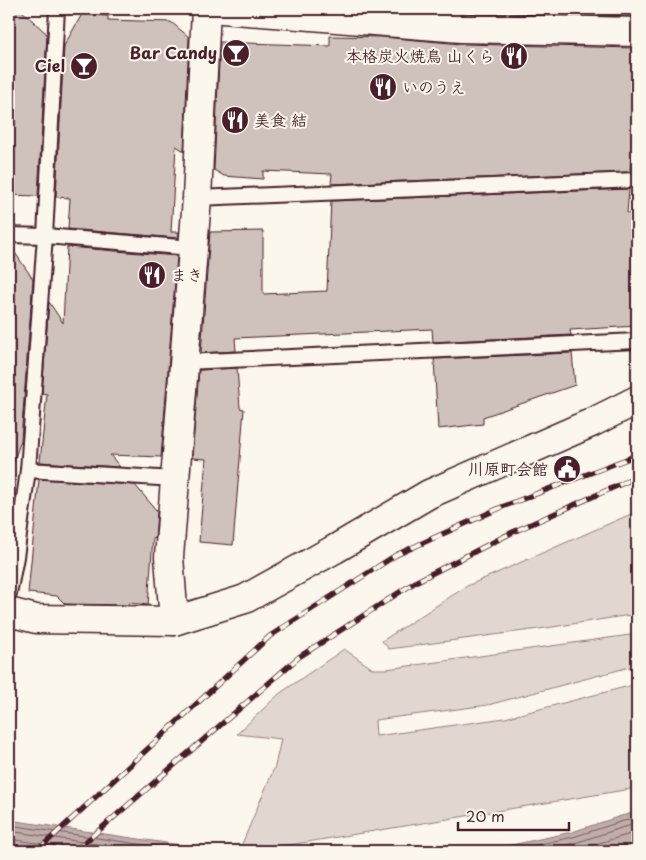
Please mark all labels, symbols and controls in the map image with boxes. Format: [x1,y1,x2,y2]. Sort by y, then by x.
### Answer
bar icon: Bar Candy [221,38,251,68]
place label: Bar Candy [130,40,217,64]
restaurant icon: 本格炭火焼鳥 山くら [499,41,529,71]
place label: 本格炭火焼鳥 山くら [346,43,495,67]
bar icon: Ciel [69,51,99,81]
place label: Ciel [35,53,65,77]
restaurant icon: いのうえ [368,72,398,102]
place label: いのうえ [402,74,466,98]
restaurant icon: 美食 結 [220,105,250,135]
place label: 美食 結 [254,107,307,131]
restaurant icon: まき [137,260,167,290]
place label: まき [171,262,203,286]
public building icon: 川原町会館 [552,454,582,484]
place label: 川原町会館 [468,456,548,480]
scale bar [458,800,570,832]
text: 20 m [466,804,505,827]

